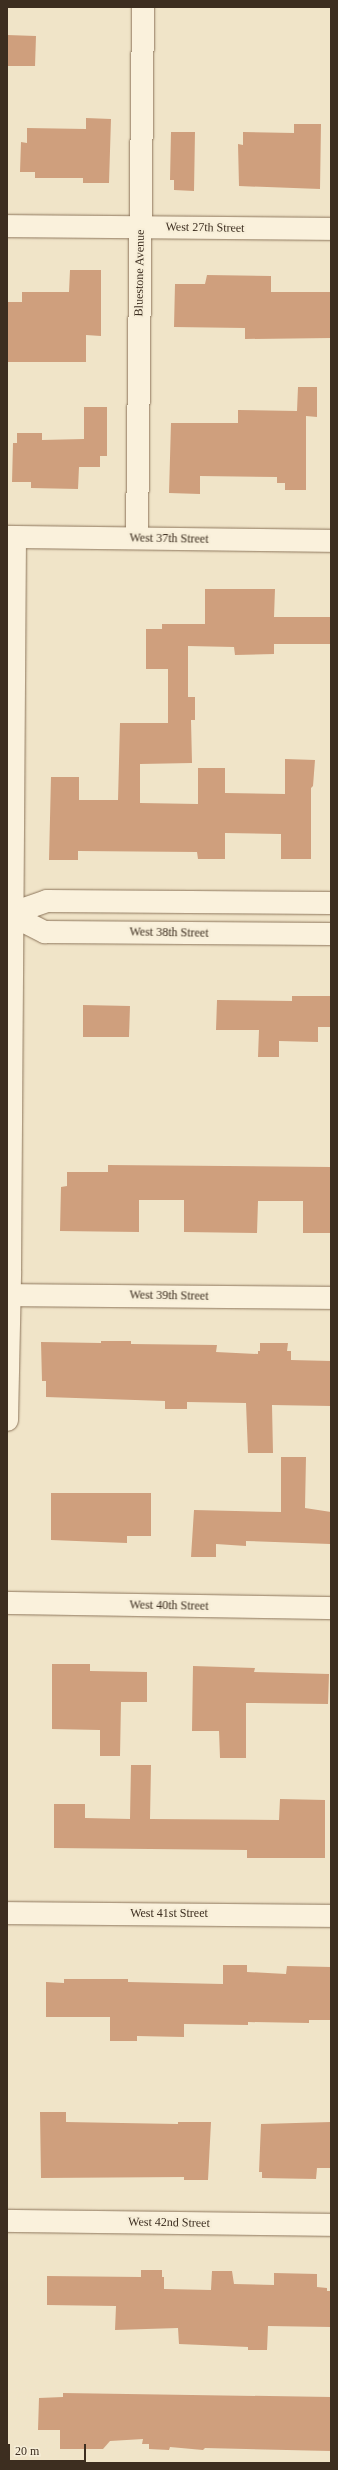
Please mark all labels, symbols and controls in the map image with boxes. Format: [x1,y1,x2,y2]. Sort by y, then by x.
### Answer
street label: West 27th Street [165,220,245,236]
street label: Bluestone Avenue [132,229,148,317]
street label: West 37th Street [129,531,209,547]
street label: West 38th Street [129,925,209,941]
street label: West 39th Street [129,1288,209,1304]
street label: West 40th Street [129,1598,209,1614]
street label: West 41st Street [130,1907,208,1921]
street label: West 42nd Street [128,2215,210,2231]
scale bar [10,2436,88,2462]
text: 20 m [15,2444,39,2458]

